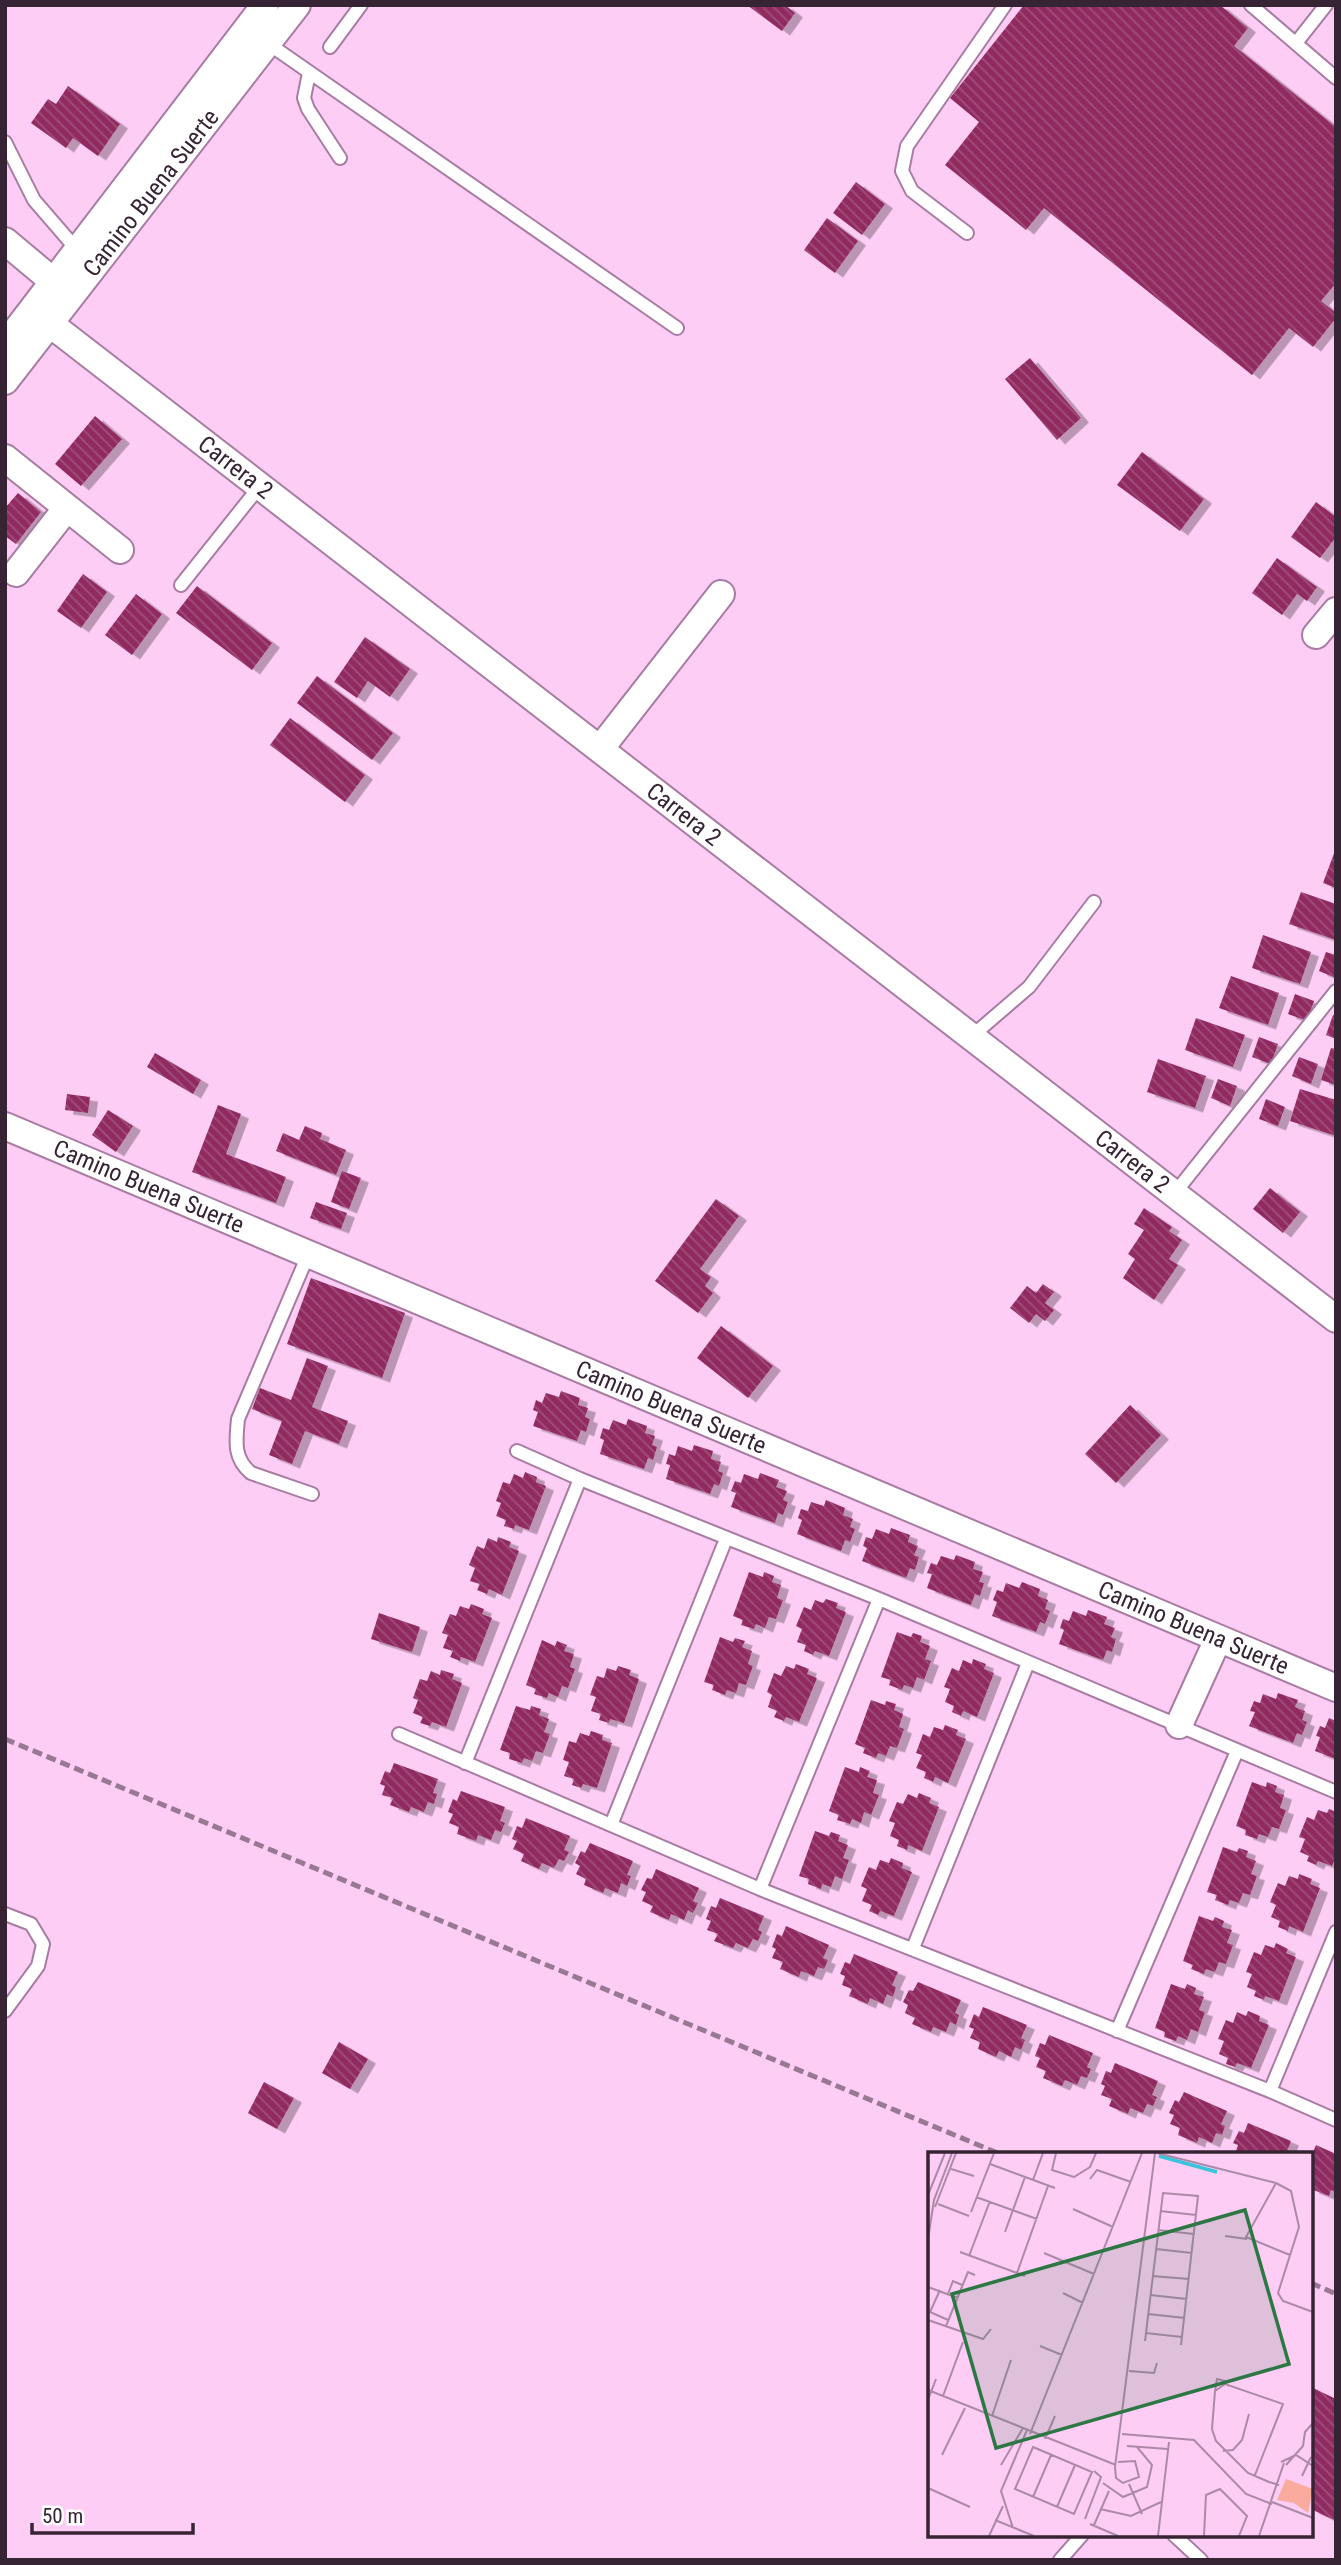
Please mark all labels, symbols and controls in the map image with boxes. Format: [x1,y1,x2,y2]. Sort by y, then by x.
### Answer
street label: Camino Buena Suerte [77,104,225,282]
street label: Carrera 2 [193,430,278,505]
street label: Carrera 2 [641,777,727,852]
street label: Carrera 2 [1090,1124,1175,1199]
street label: Camino Buena Suerte [49,1134,248,1239]
street label: Camino Buena Suerte [572,1355,771,1460]
street label: Camino Buena Suerte [1094,1575,1293,1680]
inset map [928,2152,1313,2537]
scale bar [32,2492,192,2536]
text: 50 m [42,2504,83,2528]

